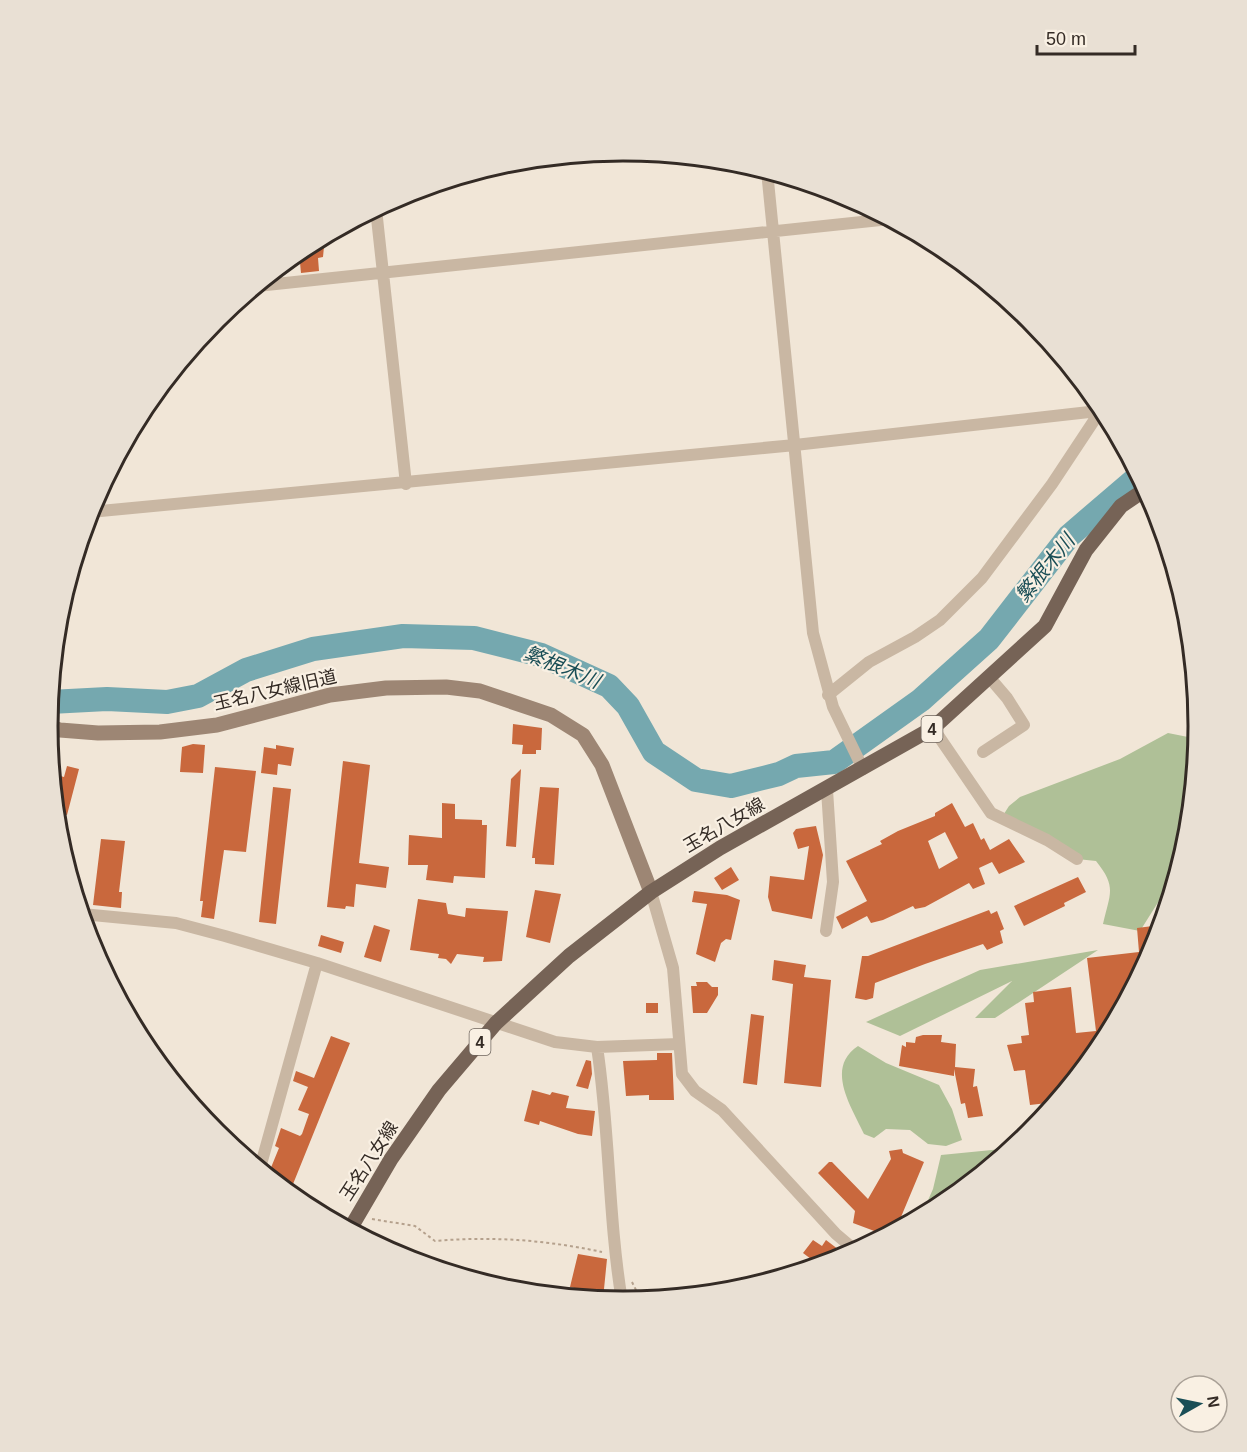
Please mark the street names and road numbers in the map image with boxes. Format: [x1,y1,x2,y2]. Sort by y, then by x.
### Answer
street label: 玉名八女線旧道 [211,666,339,714]
road number: 4 [922,716,942,742]
street label: 玉名八女線 [680,794,768,856]
road number: 4 [470,1029,490,1055]
street label: 玉名八女線 [336,1118,402,1204]

